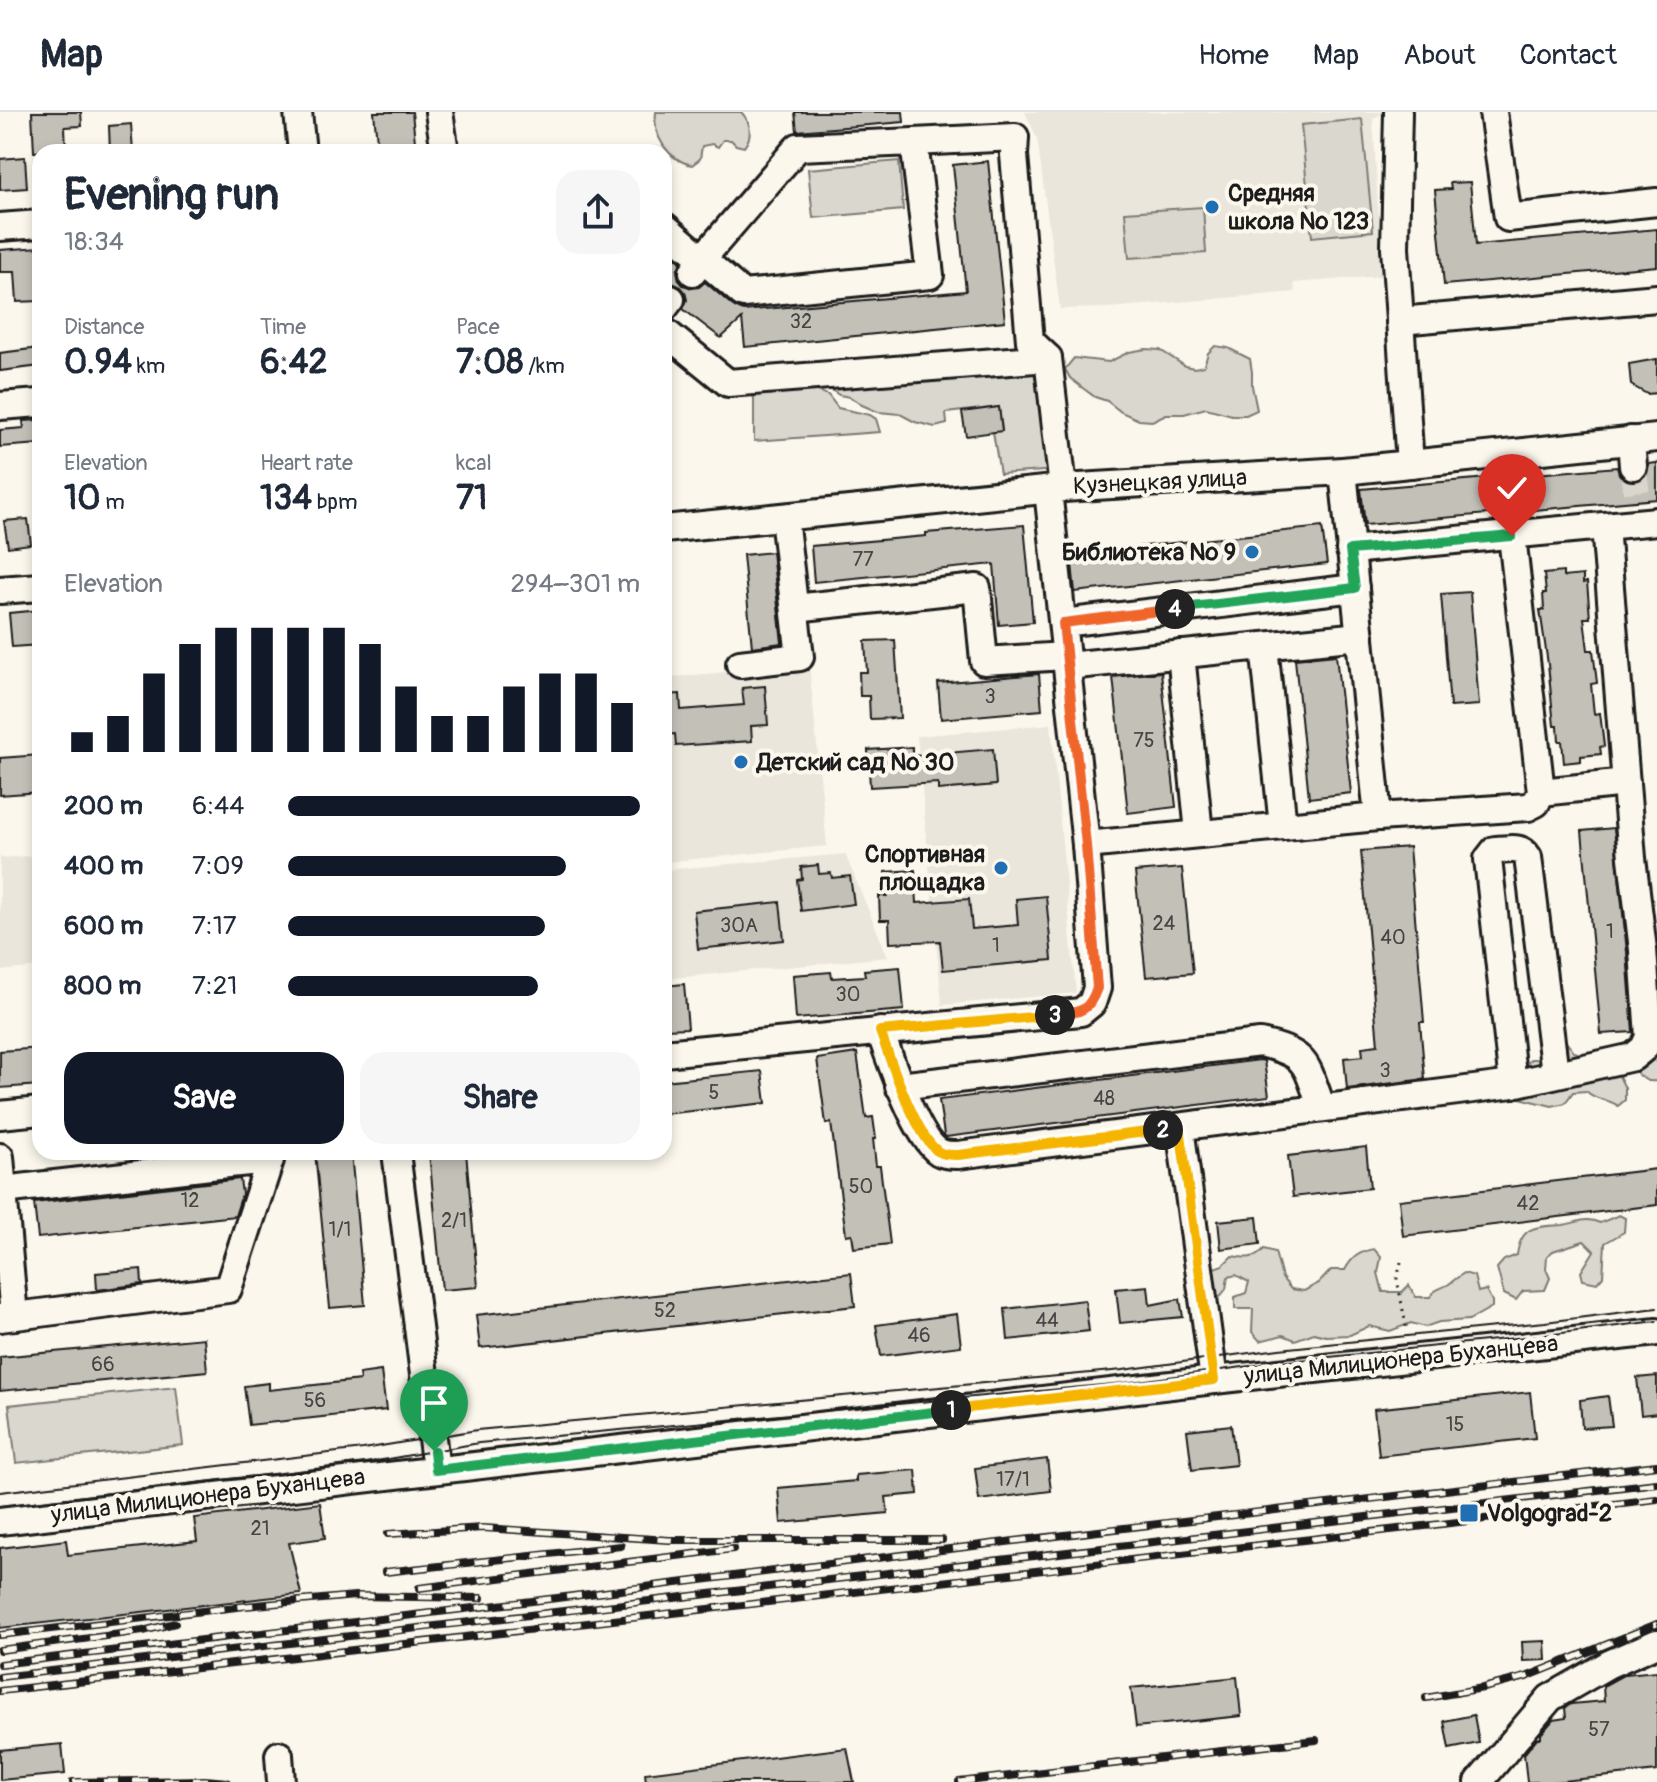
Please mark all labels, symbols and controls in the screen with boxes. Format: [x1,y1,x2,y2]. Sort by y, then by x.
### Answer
text: Map [40,31,103,79]
text: Home [1198,38,1269,73]
text: Map [1313,38,1359,73]
text: About [1403,38,1476,73]
text: Contact [1520,38,1617,73]
text: Evening run [64,168,279,223]
button: share [556,170,640,254]
place label: Средняя школа № 123 [1228,179,1369,236]
marker: Средняя школа № 123 [1203,198,1221,216]
text: 18:34 [64,226,124,258]
house number: 32 [790,309,812,334]
text: Distance [64,313,144,341]
text: Time [260,313,306,341]
text: Pace [456,313,500,341]
text: 0.94 [64,341,132,384]
text: 6:42 [260,341,328,384]
text: 7:08 [456,341,523,384]
text: km [132,352,165,380]
text: /km [523,352,565,380]
text: Elevation [64,449,148,477]
text: Heart rate [260,449,353,477]
text: kcal [456,449,492,477]
pin [1478,454,1546,536]
street label: Кузнецкая улица [1072,463,1248,501]
icon: check [1490,466,1534,510]
text: 10 [64,477,101,520]
text: 134 [260,477,312,520]
text: 71 [456,477,487,520]
text: m [101,488,125,516]
text: bpm [312,488,358,516]
place label: Библиотека № 9 [1062,538,1236,567]
marker: Библиотека № 9 [1243,543,1261,561]
house number: 77 [852,547,874,572]
text: Elevation [64,568,163,600]
text: 294–301 m [511,568,640,600]
pin: 4 [1155,589,1195,629]
text: 4 [1169,595,1181,623]
house number: 3 [984,684,996,709]
house number: 75 [1133,728,1155,753]
place label: Детский сад № 30 [755,748,954,777]
marker: Детский сад № 30 [732,753,750,771]
text: 200 m [64,790,143,822]
text: 6:44 [192,790,244,822]
place label: Спортивная площадка [865,840,985,897]
text: 400 m [64,850,143,882]
text: 7:09 [192,850,244,882]
marker: Спортивная площадка [992,859,1010,877]
text: 600 m [64,910,143,942]
text: 7:17 [192,910,237,942]
house number: 24 [1153,911,1176,936]
house number: 30А [720,913,758,938]
house number: 1 [1606,919,1614,944]
house number: 40 [1380,925,1406,950]
house number: 1 [992,933,1000,958]
text: 800 m [64,970,141,1002]
text: 7:21 [192,970,237,1002]
house number: 30 [836,982,860,1007]
pin: 3 [1035,995,1075,1035]
text: 3 [1049,1001,1061,1029]
button: Save [64,1052,344,1144]
button: Share [360,1052,640,1144]
house number: 3 [1379,1058,1391,1083]
house number: 5 [709,1080,719,1105]
house number: 48 [1093,1086,1115,1111]
pin: 2 [1143,1110,1183,1150]
text: 2 [1157,1116,1169,1144]
house number: 50 [849,1174,873,1199]
house number: 12 [181,1188,200,1213]
house number: 42 [1517,1191,1539,1216]
house number: 2/1 [441,1208,467,1233]
house number: 1/1 [329,1217,351,1242]
house number: 52 [654,1298,676,1323]
house number: 44 [1035,1308,1059,1333]
house number: 46 [907,1323,931,1348]
street label: улица Милиционера Буханцева [1241,1329,1560,1391]
house number: 66 [91,1352,115,1377]
pin [400,1369,468,1451]
icon: arrive [412,1381,456,1425]
house number: 56 [304,1388,326,1413]
pin: 1 [931,1390,971,1430]
text: 1 [947,1396,955,1424]
house number: 15 [1446,1412,1464,1437]
street label: улица Милиционера Буханцева [48,1462,367,1530]
house number: 17/1 [996,1467,1030,1492]
place label: Volgograd-2 [1487,1499,1612,1528]
marker: Volgograd-2 [1458,1502,1480,1524]
house number: 21 [251,1516,270,1541]
house number: 57 [1588,1717,1610,1742]

